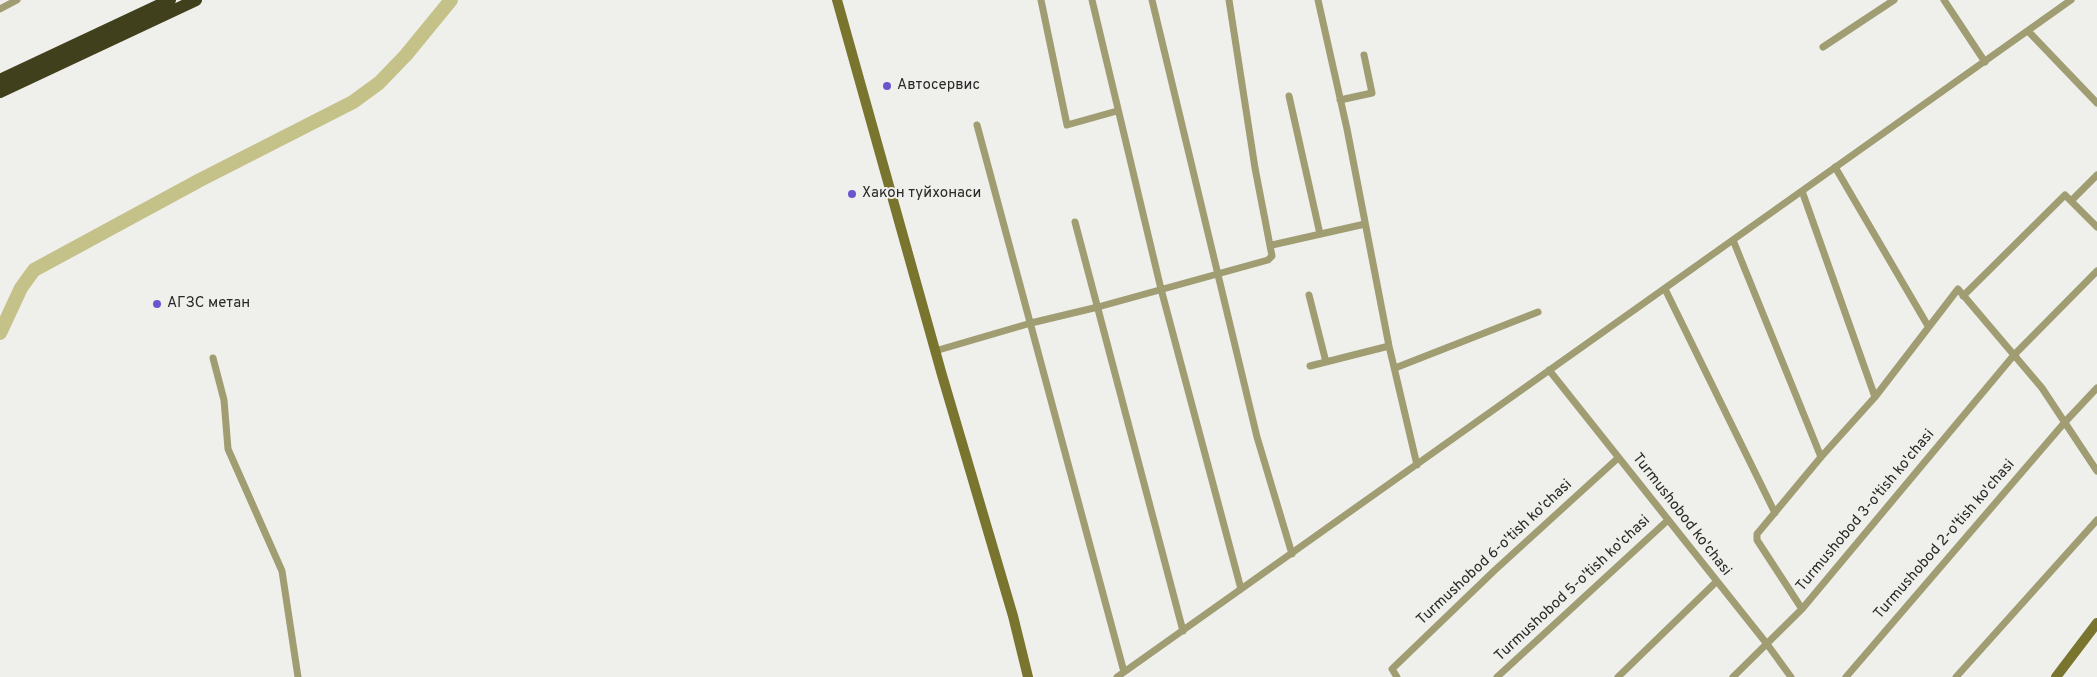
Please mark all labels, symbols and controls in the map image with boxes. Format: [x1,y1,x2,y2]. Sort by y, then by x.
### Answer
place label: Автосервис [897,77,980,95]
marker: Автосервис [881,80,893,92]
place label: Хакон туйхонаси [862,185,981,203]
marker: Хакон туйхонаси [846,188,858,200]
place label: АГЗС метан [167,295,250,313]
marker: АГЗС метан [151,298,163,310]
street label: Turmushobod 3-o'tish ko'chasi [1793,426,1939,596]
street label: Turmushobod ko'chasi [1627,450,1735,580]
street label: Turmushobod 2-o'tish ko'chasi [1871,456,2019,624]
street label: Turmushobod 6-o'tish ko'chasi [1414,476,1576,630]
street label: Turmushobod 5-o'tish ko'chasi [1492,512,1654,666]

